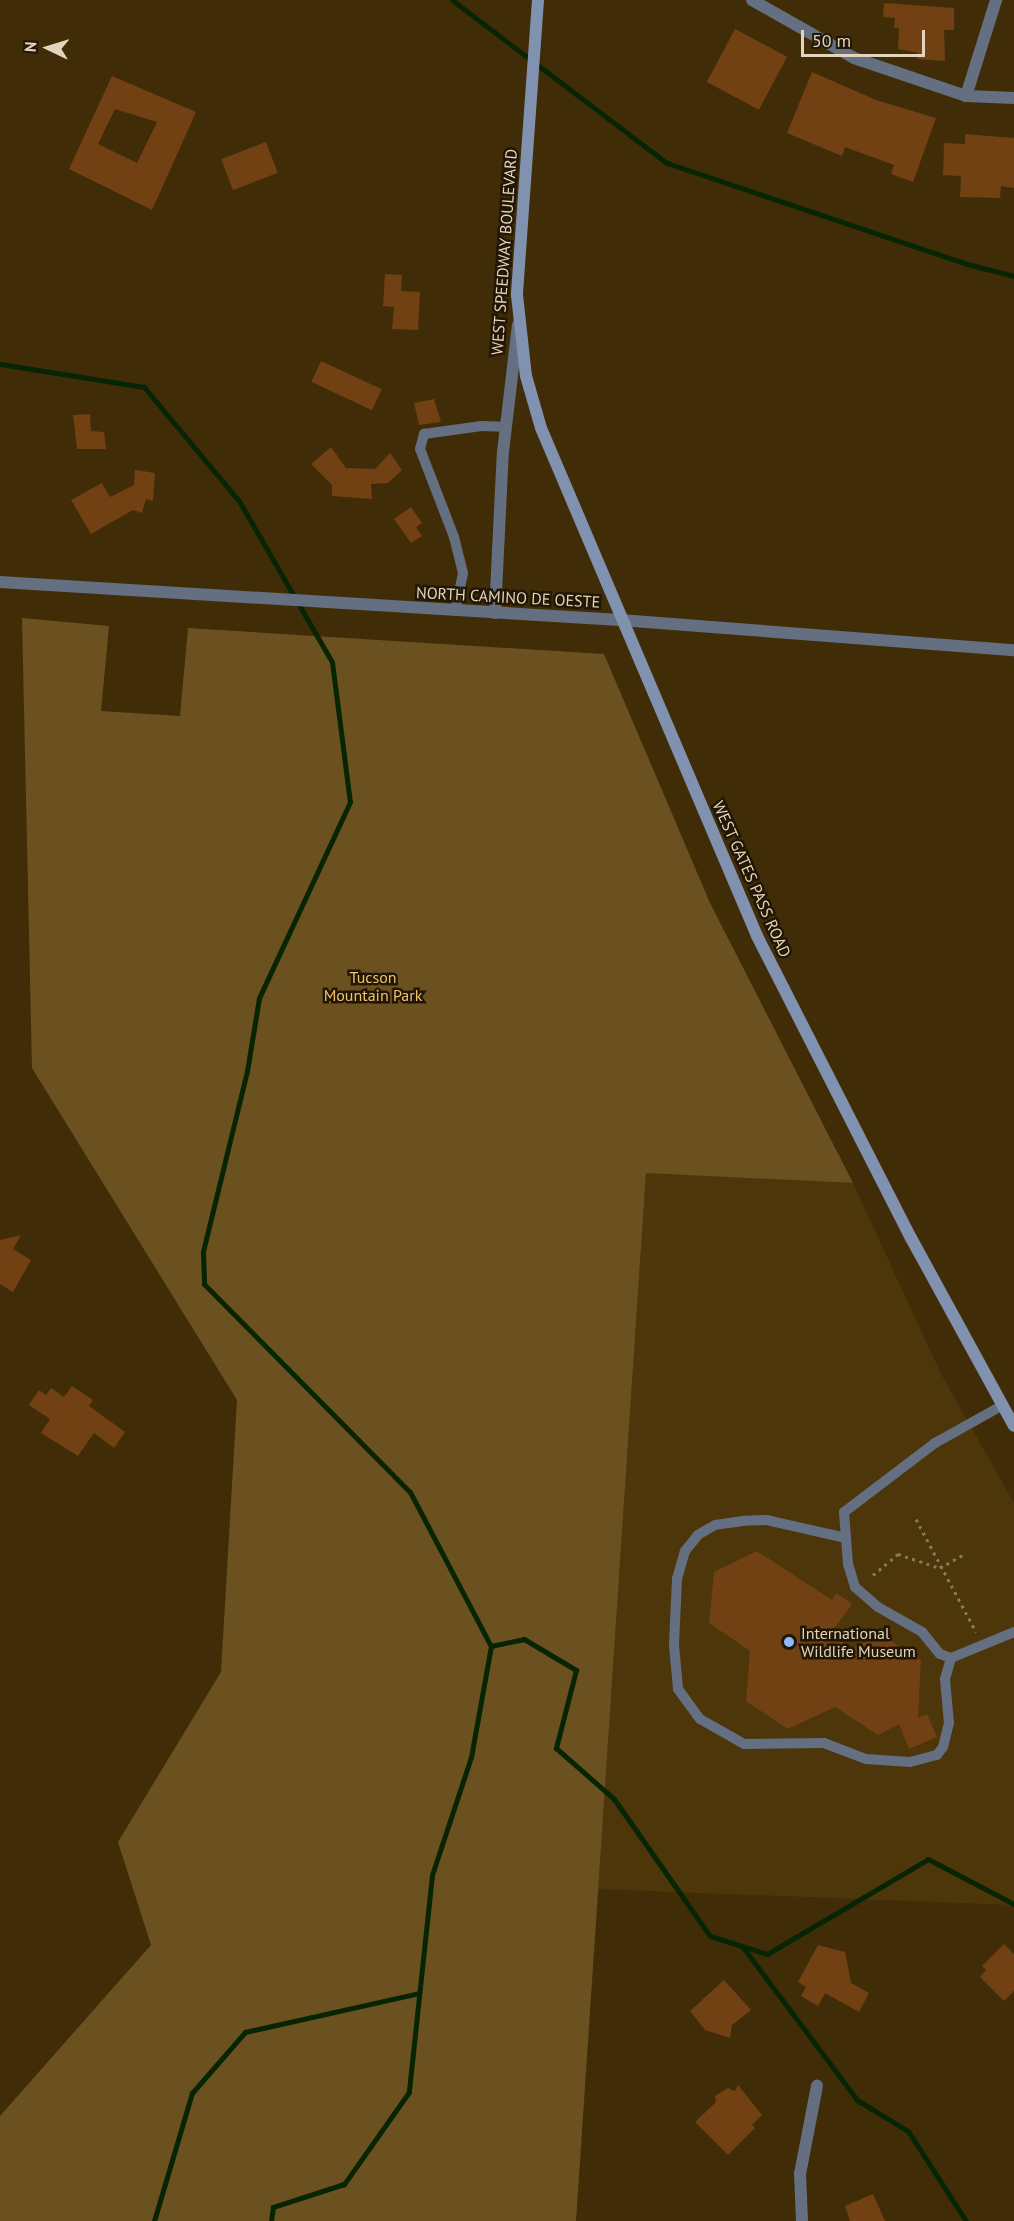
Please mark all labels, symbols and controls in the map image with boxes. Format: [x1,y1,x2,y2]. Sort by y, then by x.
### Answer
north arrow [18,18,78,78]
scale bar [804,18,928,56]
text: 50 m [812,29,851,52]
text: N [20,41,40,53]
street label: WEST SPEEDWAY BOULEVARD [487,148,521,356]
street label: NORTH CAMINO DE OESTE [415,583,601,611]
street label: WEST GATES PASS ROAD [709,798,795,960]
park label: Tucson Mountain Park [324,967,422,1005]
place label: International Wildlife Museum [801,1623,916,1661]
marker: International Wildlife Museum [782,1635,796,1649]

